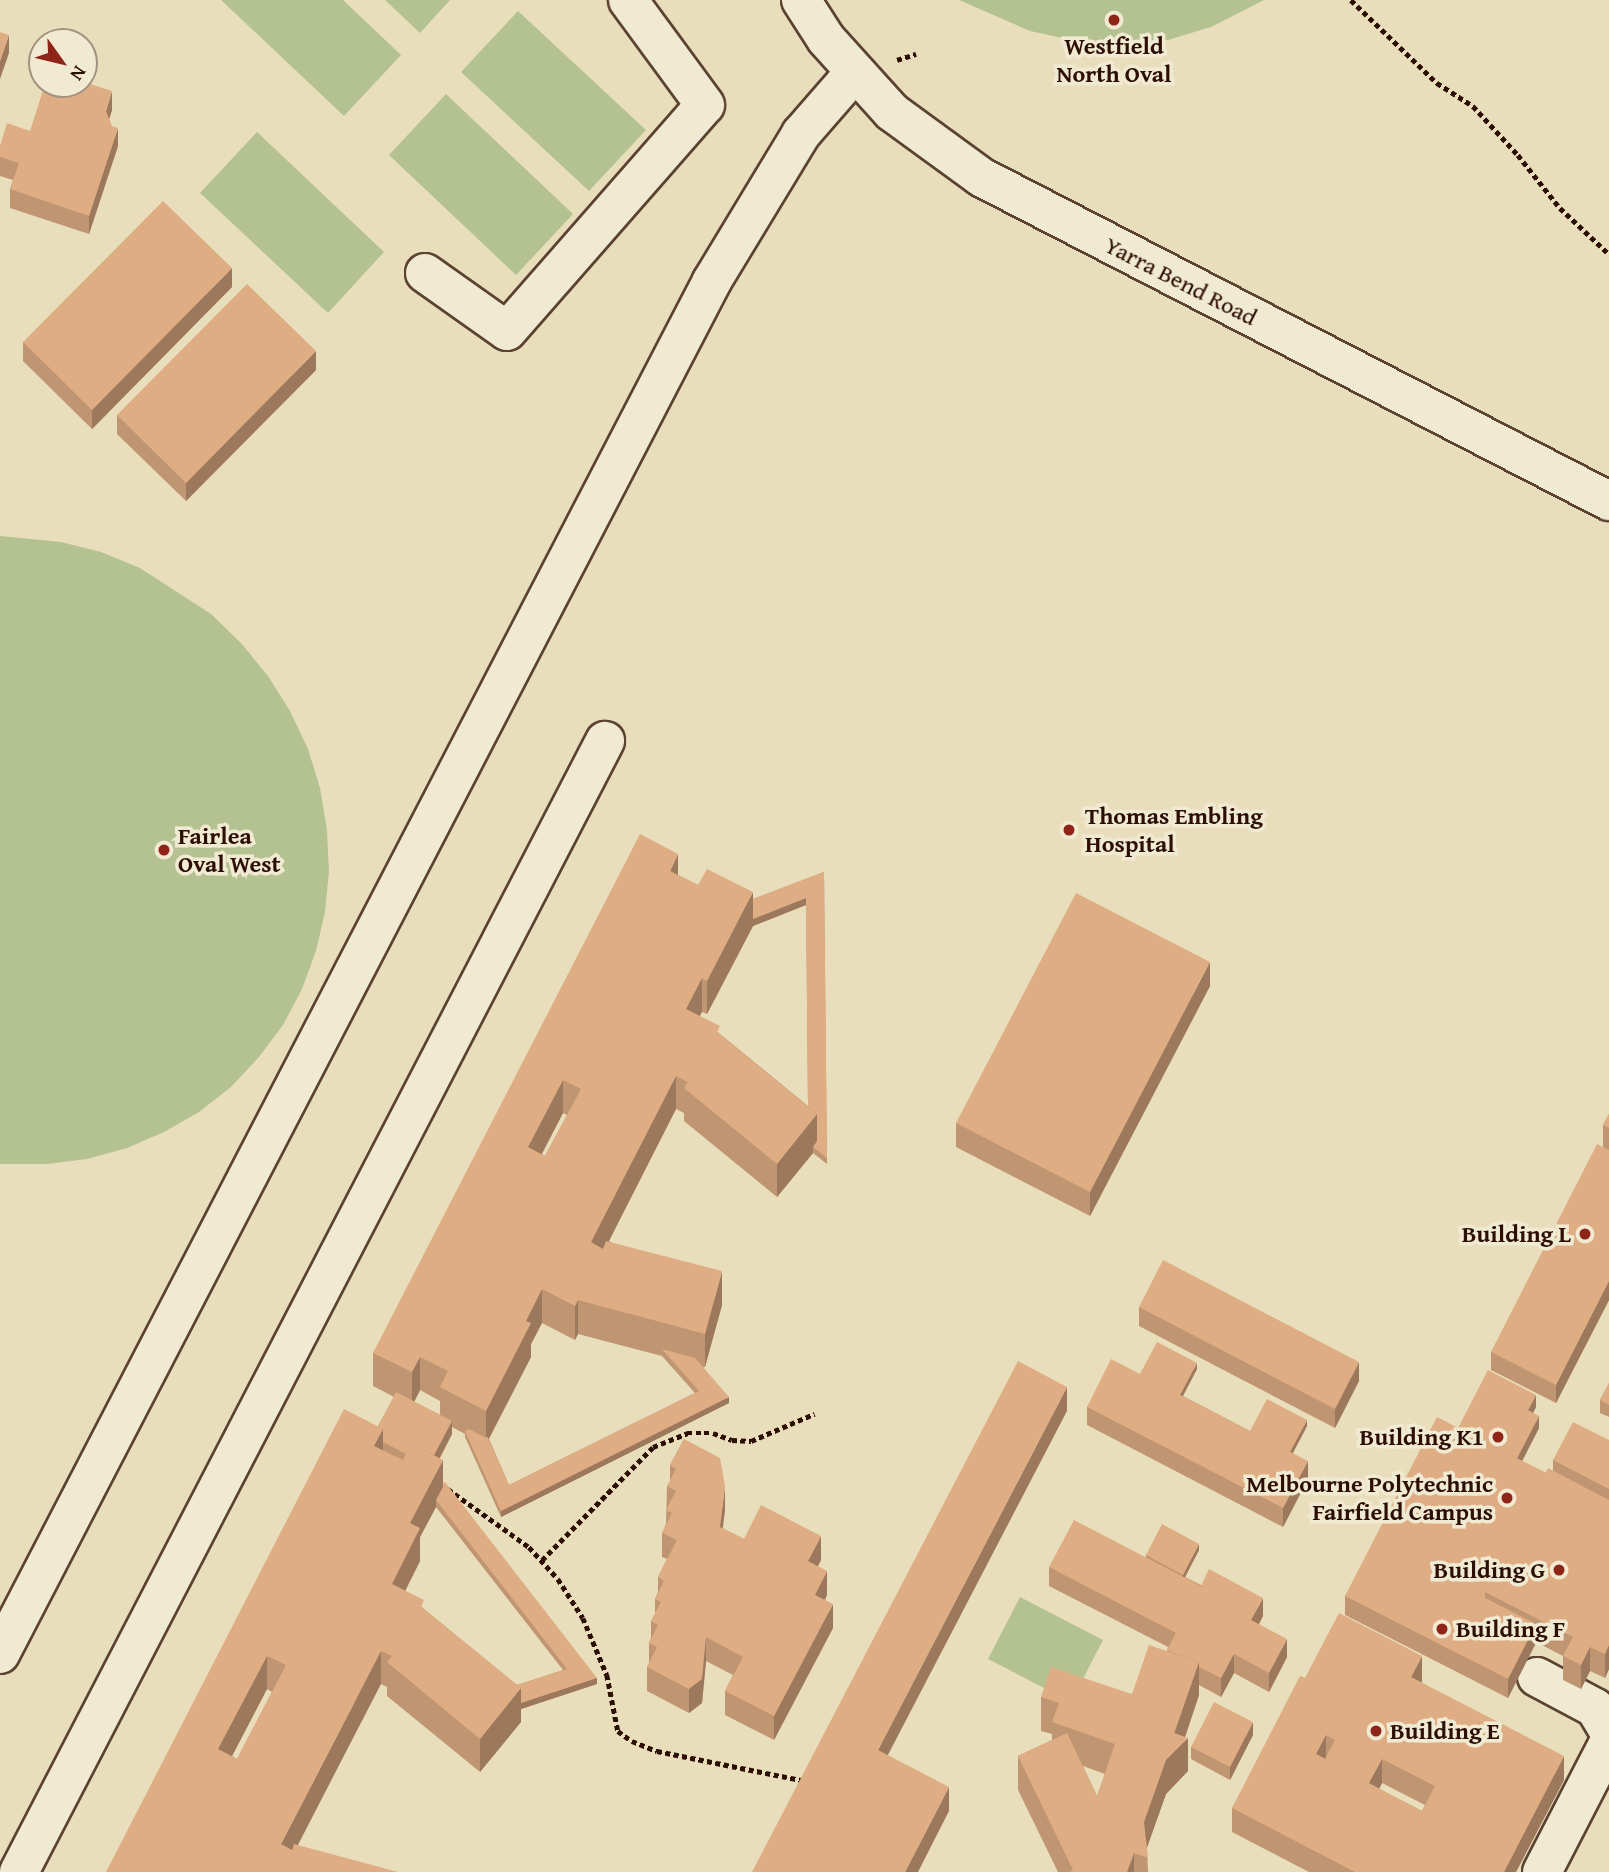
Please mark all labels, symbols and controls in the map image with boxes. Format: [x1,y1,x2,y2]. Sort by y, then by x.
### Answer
marker: Westfield North Oval [1106,12,1122,28]
north arrow [28,28,98,98]
place label: Westfield North Oval [1056,32,1172,88]
text: N [64,61,94,87]
street label: Yarra Bend Road [1100,230,1262,332]
place label: Thomas Embling Hospital [1085,802,1263,858]
marker: Thomas Embling Hospital [1059,820,1079,840]
place label: Fairlea Oval West [178,822,281,878]
marker: Fairlea Oval West [156,842,172,858]
place label: Building L [1462,1220,1571,1248]
marker: Building L [1577,1226,1593,1242]
place label: Building K1 [1360,1423,1484,1451]
marker: Building K1 [1490,1429,1506,1445]
place label: Melbourne Polytechnic Fairfield Campus [1246,1470,1493,1526]
marker: Melbourne Polytechnic Fairfield Campus [1499,1490,1515,1506]
place label: Building G [1434,1556,1545,1584]
marker: Building G [1551,1562,1567,1578]
place label: Building F [1456,1615,1565,1643]
marker: Building F [1434,1621,1450,1637]
place label: Building E [1390,1717,1500,1745]
marker: Building E [1368,1723,1384,1739]

